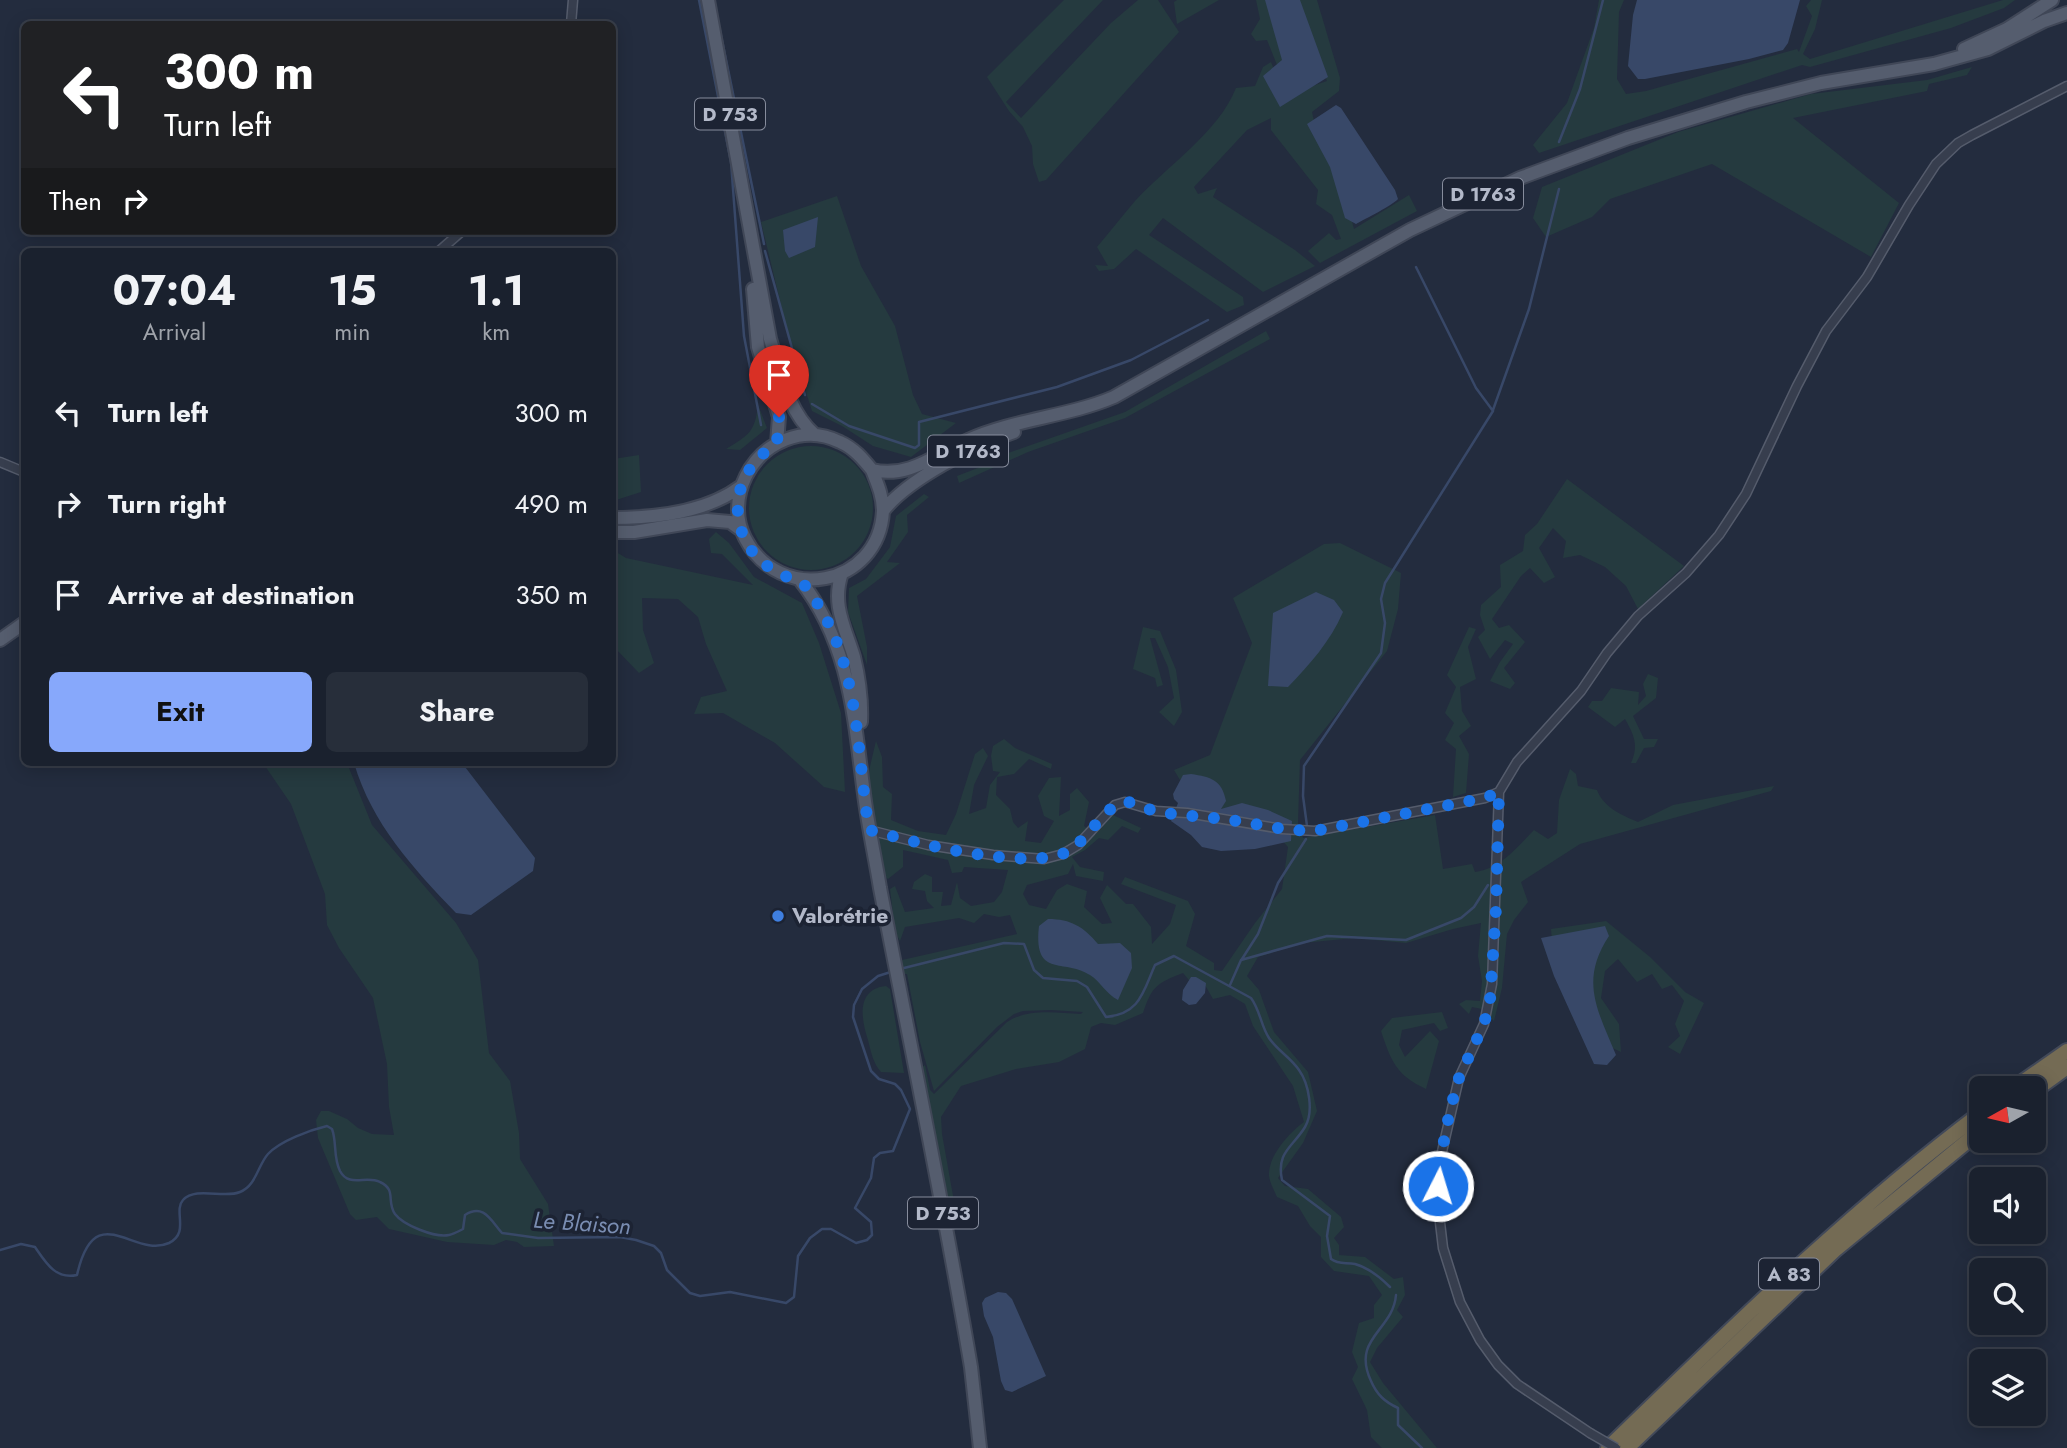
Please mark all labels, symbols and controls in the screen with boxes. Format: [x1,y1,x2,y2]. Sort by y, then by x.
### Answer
text: 300 m [164,37,314,107]
icon: left [49,49,140,140]
road number: D 753 [695,98,765,130]
text: Turn left [164,102,271,148]
road number: D 1763 [1443,178,1523,210]
text: Then [49,182,102,220]
icon: right [116,182,154,220]
text: 07:04 [113,260,236,321]
text: 15 [328,260,376,321]
text: 1.1 [468,260,524,321]
text: Arrival [143,315,206,349]
text: min [334,315,370,349]
text: km [482,315,510,349]
pin [749,345,809,417]
icon: arrive [760,356,798,394]
icon: left [49,394,87,432]
text: Turn left [108,394,208,432]
text: 300 m [515,394,588,432]
road number: D 1763 [928,436,1008,466]
icon: right [49,485,87,523]
text: Turn right [108,485,226,523]
text: 490 m [514,485,588,523]
icon: arrive [49,576,87,614]
text: Arrive at destination [108,576,355,614]
text: 350 m [515,576,588,614]
button: Exit [49,672,312,752]
button: Share [326,672,588,752]
place label: Valorétrie [791,901,888,931]
marker: Valorétrie [770,908,786,924]
north arrow [1969,1076,2046,1153]
map controls [1969,1076,2046,1426]
position arrow [1401,1149,1475,1223]
button: sound [1969,1167,2046,1244]
road number: D 753 [908,1198,978,1228]
water label: Le Blaison [532,1203,632,1243]
road number: A 83 [1759,1258,1819,1290]
button: search [1969,1258,2046,1335]
button: layers [1969,1349,2046,1426]

